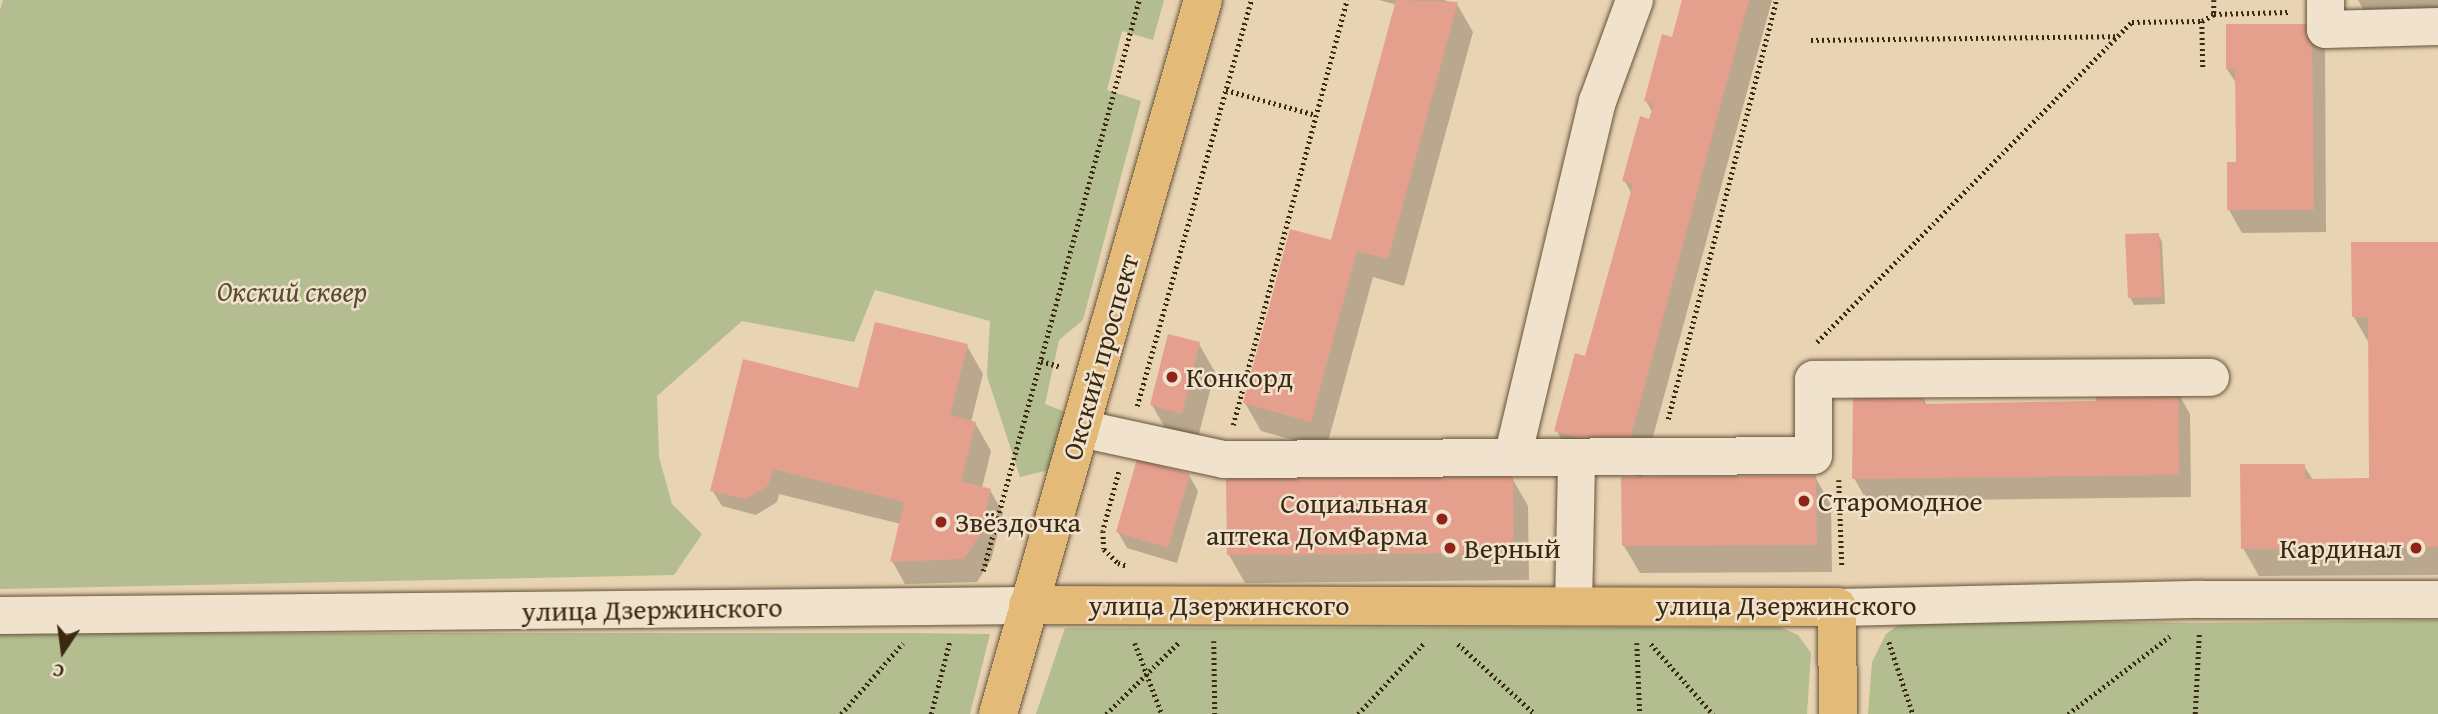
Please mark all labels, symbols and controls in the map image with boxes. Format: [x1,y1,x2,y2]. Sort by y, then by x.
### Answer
street label: Окский проспект [1055,250,1145,464]
park label: Окский сквер [217,274,367,308]
place label: Конкорд [1186,360,1293,394]
marker: Конкорд [1164,369,1180,385]
place label: Старомодное [1818,484,1983,518]
place label: Социальная аптека ДомФарма [1206,486,1428,552]
marker: Старомодное [1796,493,1812,509]
place label: Звёздочка [955,505,1081,539]
marker: Социальная аптека ДомФарма [1434,511,1450,527]
marker: Звёздочка [933,514,949,530]
place label: Верный [1464,531,1561,565]
place label: Кардинал [2280,531,2402,565]
marker: Верный [1442,540,1458,556]
marker: Кардинал [2408,540,2424,556]
street label: улица Дзержинского [1089,588,1349,622]
street label: улица Дзержинского [1656,588,1916,622]
street label: улица Дзержинского [521,590,783,628]
north arrow [28,616,98,686]
text: С [50,657,67,686]

